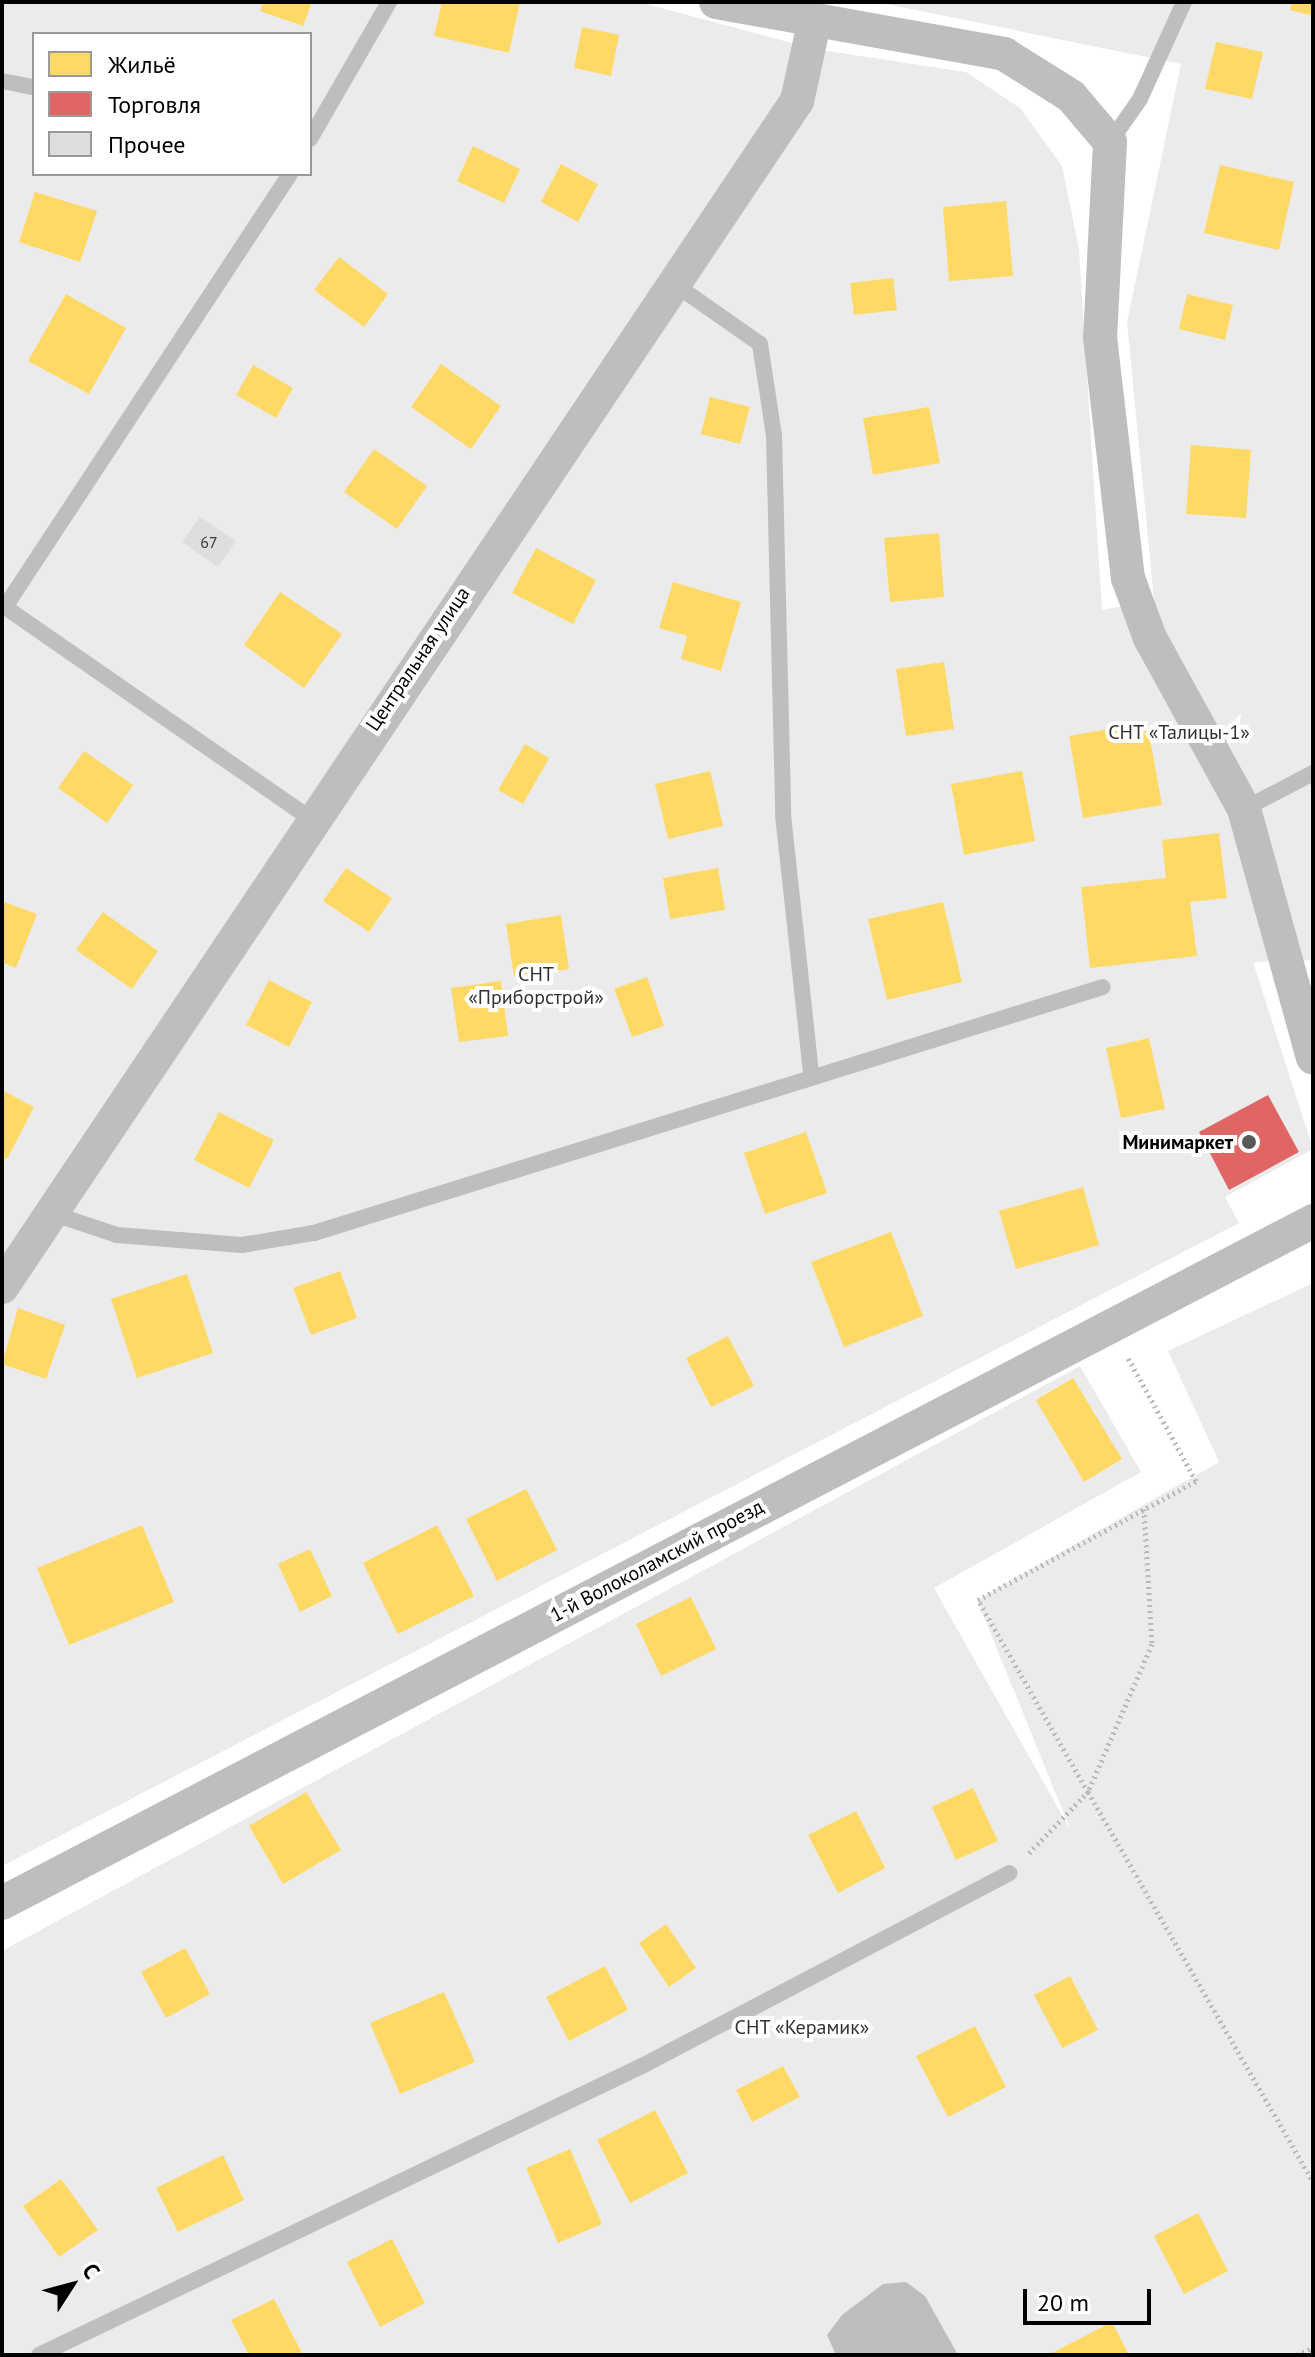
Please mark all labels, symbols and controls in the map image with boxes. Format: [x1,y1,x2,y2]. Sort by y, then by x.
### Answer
legend [32,32,312,176]
text: Жильё [108,49,176,80]
text: Торговля [108,89,201,120]
text: Прочее [108,129,186,160]
house number: 67 [200,532,218,552]
street label: Центральная улица [361,582,475,736]
park label: СНТ «Талицы-1» [1108,720,1250,744]
park label: СНТ «Приборстрой» [468,962,604,1009]
place label: Минимаркет [1122,1130,1233,1154]
marker: Минимаркет [1240,1133,1258,1151]
street label: 1-й Волоколамский проезд [546,1495,768,1627]
park label: СНТ «Керамик» [734,2015,870,2039]
north arrow [32,2245,112,2325]
text: С [76,2258,106,2284]
scale bar [1027,2273,1155,2323]
text: 20 m [1037,2287,1089,2318]

